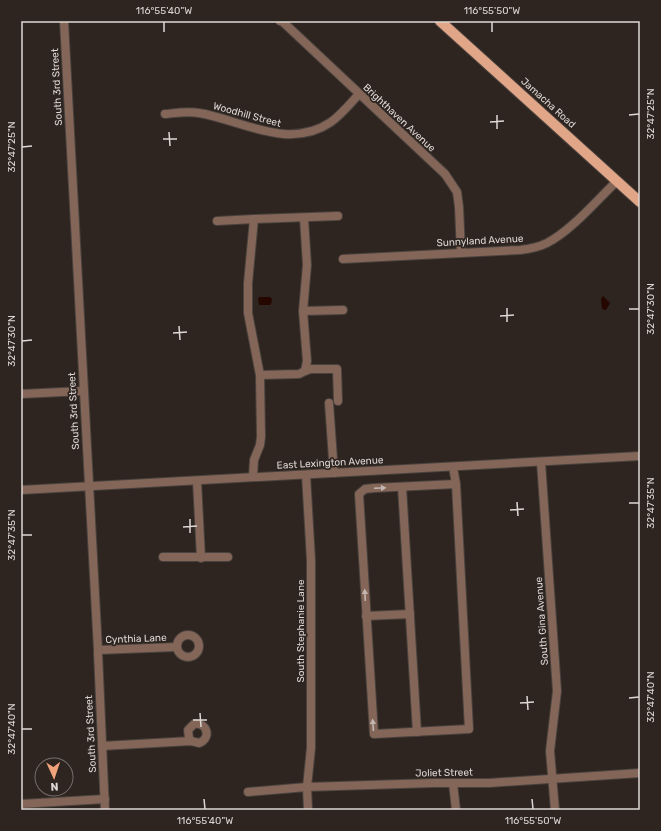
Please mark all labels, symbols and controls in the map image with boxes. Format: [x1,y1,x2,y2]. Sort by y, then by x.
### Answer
text: 116°55'40"W [136,5,192,17]
text: 116°55'50"W [464,5,520,17]
street label: South 3rd Street [49,48,65,126]
street label: Jamacha Road [518,75,578,131]
street label: Brighthaven Avenue [360,81,438,155]
text: 32°47'25"N [645,88,657,140]
street label: Woodhill Street [212,100,282,130]
text: 32°47'25"N [6,121,18,173]
street label: Sunnyland Avenue [436,233,524,249]
text: 32°47'30"N [645,283,657,335]
text: 32°47'30"N [6,315,18,367]
street label: South 3rd Street [66,372,82,450]
street label: East Lexington Avenue [276,454,384,472]
text: 32°47'35"N [645,477,657,529]
one-way arrow [374,485,387,491]
text: 32°47'35"N [6,509,18,561]
street label: South Gina Avenue [533,576,551,666]
street label: South Stephanie Lane [295,579,307,683]
one-way arrow [362,589,369,601]
street label: Cynthia Lane [105,632,167,646]
text: 32°47'40"N [645,671,657,723]
street label: South 3rd Street [83,695,99,773]
text: 32°47'40"N [6,703,18,755]
one-way arrow [370,718,376,731]
north arrow [34,757,74,797]
street label: Joliet Street [415,766,473,780]
text: N [50,780,59,793]
text: 116°55'40"W [177,815,233,827]
text: 116°55'50"W [505,815,561,827]

